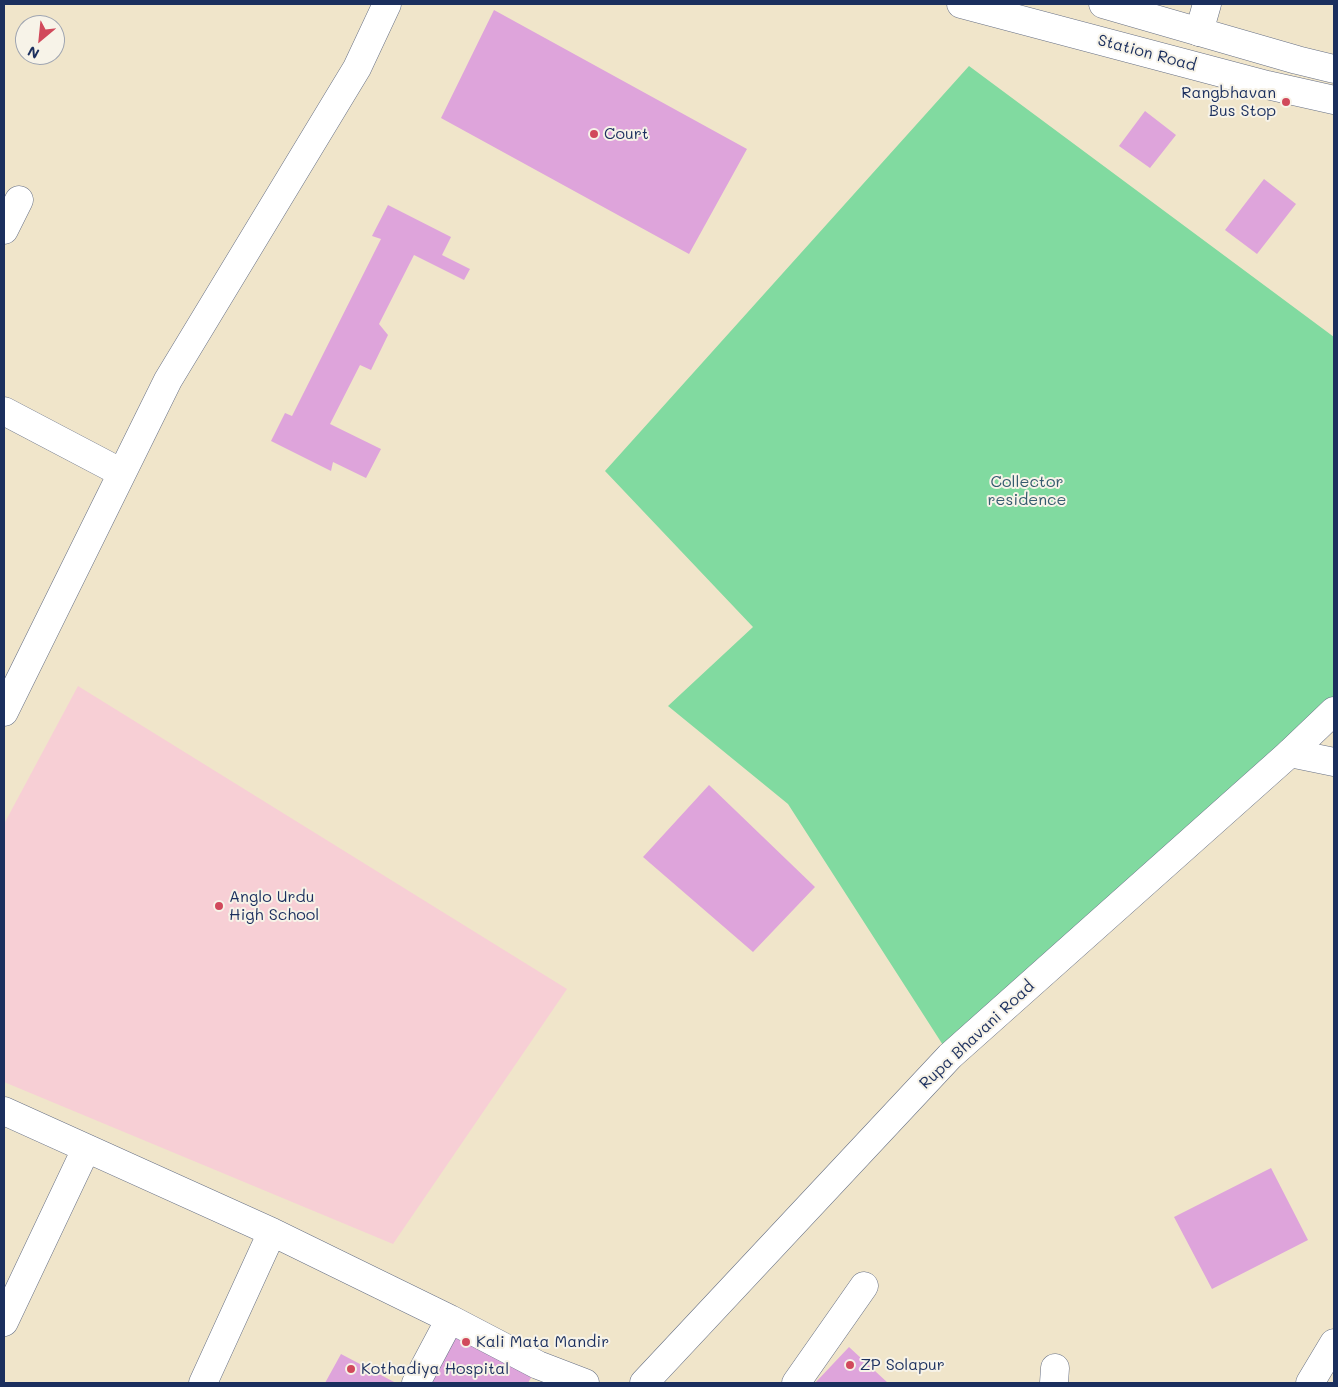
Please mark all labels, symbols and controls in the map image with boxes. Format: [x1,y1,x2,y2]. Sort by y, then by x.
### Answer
north arrow [15,15,65,65]
street label: Station Road [1096,31,1198,75]
text: N [24,42,42,64]
place label: Rangbhavan Bus Stop [1181,83,1276,121]
marker: Rangbhavan Bus Stop [1280,96,1292,108]
place label: Court [604,124,649,144]
marker: Court [588,128,600,140]
park label: Collector residence [988,472,1066,510]
place label: Anglo Urdu High School [229,887,319,925]
marker: Anglo Urdu High School [213,900,225,912]
street label: Rupa Bhavani Road [916,977,1038,1093]
place label: Kali Mata Mandir [476,1332,609,1352]
marker: Kali Mata Mandir [460,1336,472,1348]
place label: ZP Solapur [860,1355,945,1375]
place label: Kothadiya Hospital [361,1359,509,1379]
marker: ZP Solapur [844,1359,856,1371]
marker: Kothadiya Hospital [345,1363,357,1375]

